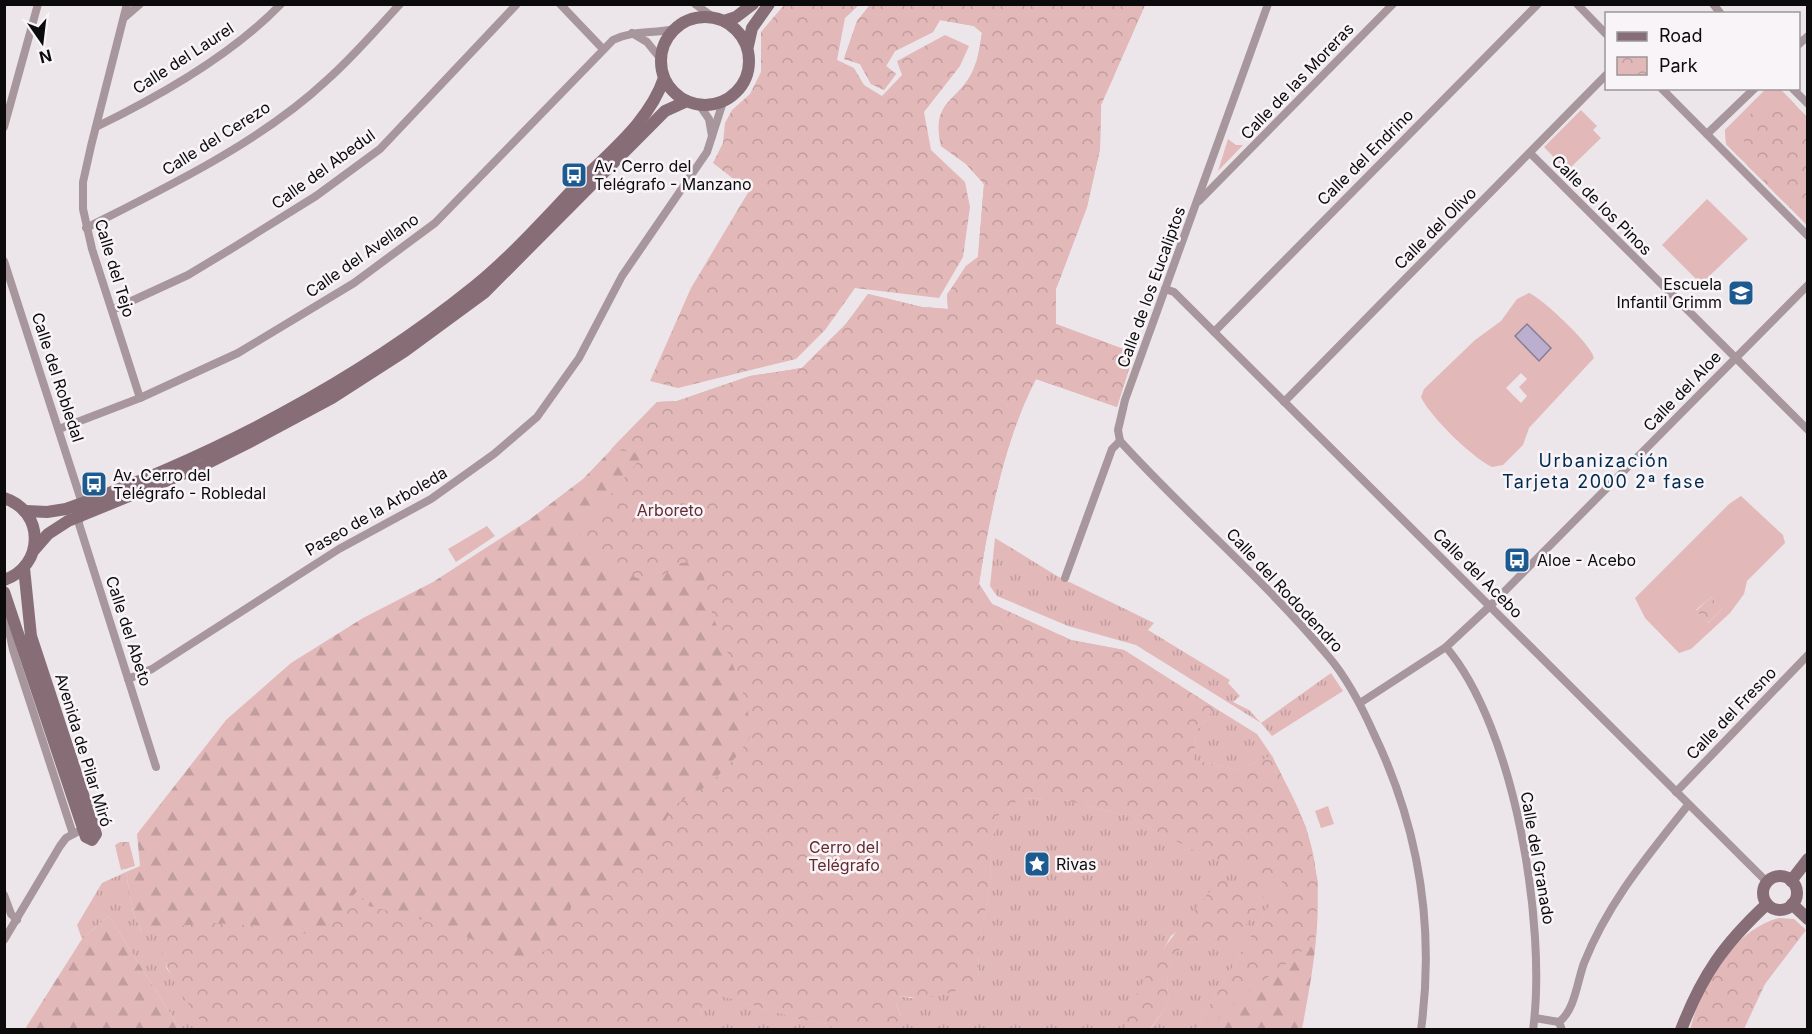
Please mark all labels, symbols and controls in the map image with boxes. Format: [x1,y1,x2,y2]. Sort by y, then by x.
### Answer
north arrow [12,12,72,72]
legend [1605,12,1800,90]
street label: Calle del Laurel [129,18,237,98]
street label: Calle de las Moreras [1236,19,1358,143]
text: Road [1659,25,1702,46]
text: N [37,45,54,68]
text: Park [1659,55,1698,76]
street label: Calle del Cerezo [158,97,274,179]
street label: Calle del Endrino [1313,105,1417,209]
street label: Calle del Abedul [267,125,379,213]
street label: Calle de los Pinos [1548,151,1656,259]
place label: Av. Cerro del Telégrafo - Manzano [594,156,752,194]
bus stop icon: Av. Cerro del Telégrafo - Manzano [559,160,589,190]
street label: Calle del Olivo [1390,183,1480,273]
street label: Calle de los Eucaliptos [1112,204,1190,370]
street label: Calle del Avellano [302,209,422,301]
street label: Calle del Tejo [91,216,139,320]
place label: Escuela Infantil Grimm [1617,274,1722,312]
school or university icon: Escuela Infantil Grimm [1726,278,1756,308]
street label: Calle del Robledal [28,310,88,444]
street label: Calle del Aloe [1639,347,1725,435]
district label: Urbanización Tarjeta 2000 2ª fase [1502,450,1706,492]
street label: Paseo de la Arboleda [301,462,451,560]
place label: Av. Cerro del Telégrafo - Robledal [113,465,266,503]
bus stop icon: Av. Cerro del Telégrafo - Robledal [79,469,109,499]
park label: Arboreto [637,500,703,520]
street label: Calle del Rododendro [1222,524,1348,656]
street label: Calle del Acebo [1429,524,1527,622]
bus stop icon: Aloe - Acebo [1502,545,1532,575]
place label: Aloe - Acebo [1537,550,1636,570]
street label: Calle del Abeto [102,573,156,689]
street label: Calle del Fresno [1682,662,1780,764]
street label: Avenida de Pilar Miró [51,671,117,829]
street label: Calle del Granado [1516,790,1560,926]
park label: Cerro del Telégrafo [808,837,880,875]
place icon: Rivas [1022,849,1052,879]
place label: Rivas [1056,854,1097,874]

